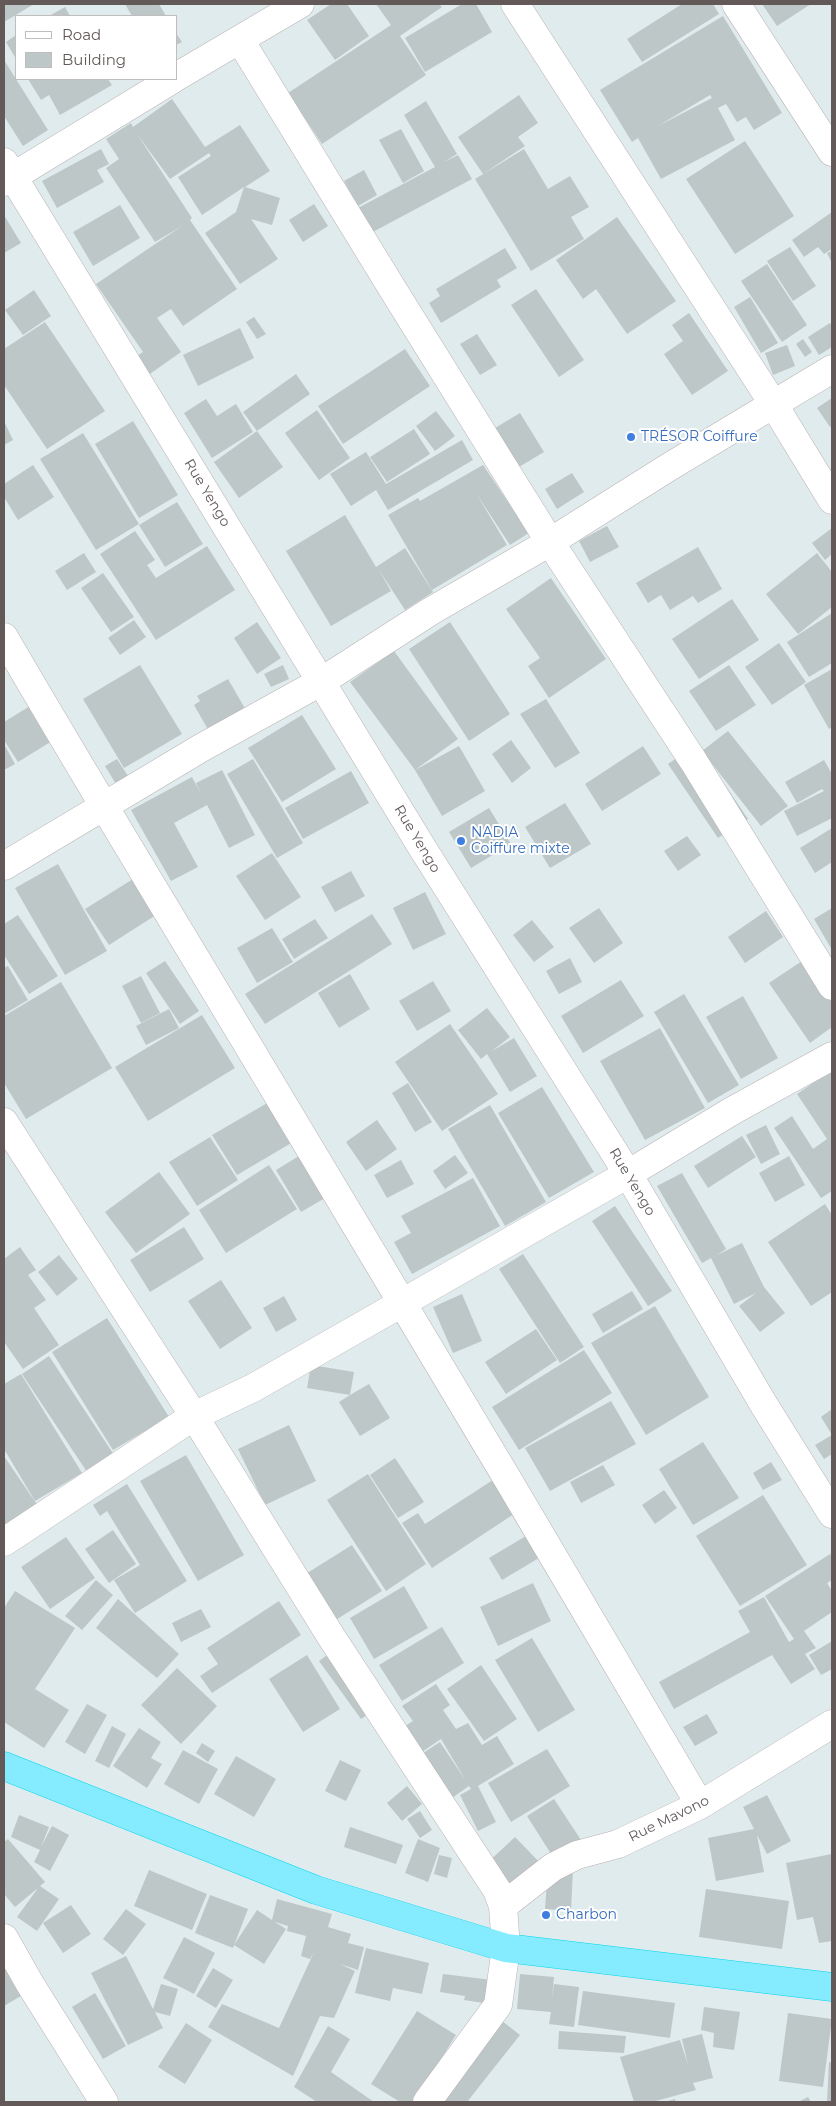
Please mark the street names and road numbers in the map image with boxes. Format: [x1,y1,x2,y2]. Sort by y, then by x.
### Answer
street label: Rue Yengo [180,456,234,530]
street label: Rue Yengo [390,802,444,876]
street label: Rue Yengo [605,1145,659,1219]
street label: Rue Mavono [626,1792,712,1846]

